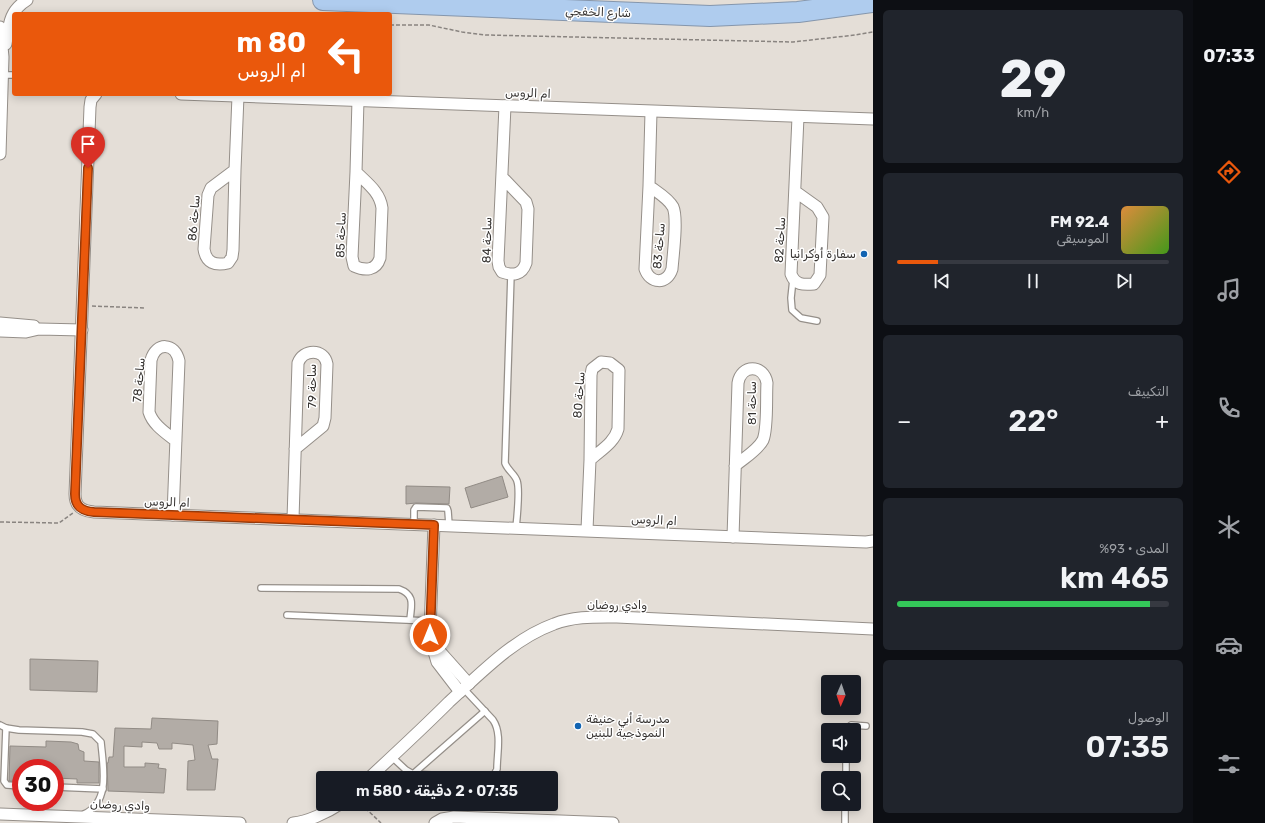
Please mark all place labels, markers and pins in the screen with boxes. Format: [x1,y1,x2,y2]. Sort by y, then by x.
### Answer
pin [71,127,105,168]
place label: سفارة أوكرانيا [790,247,856,262]
marker: سفارة أوكرانيا [859,249,869,259]
place label: مدرسة أبي حنيفة النموذجية للبنين [586,712,670,741]
marker: مدرسة أبي حنيفة النموذجية للبنين [573,721,583,731]

